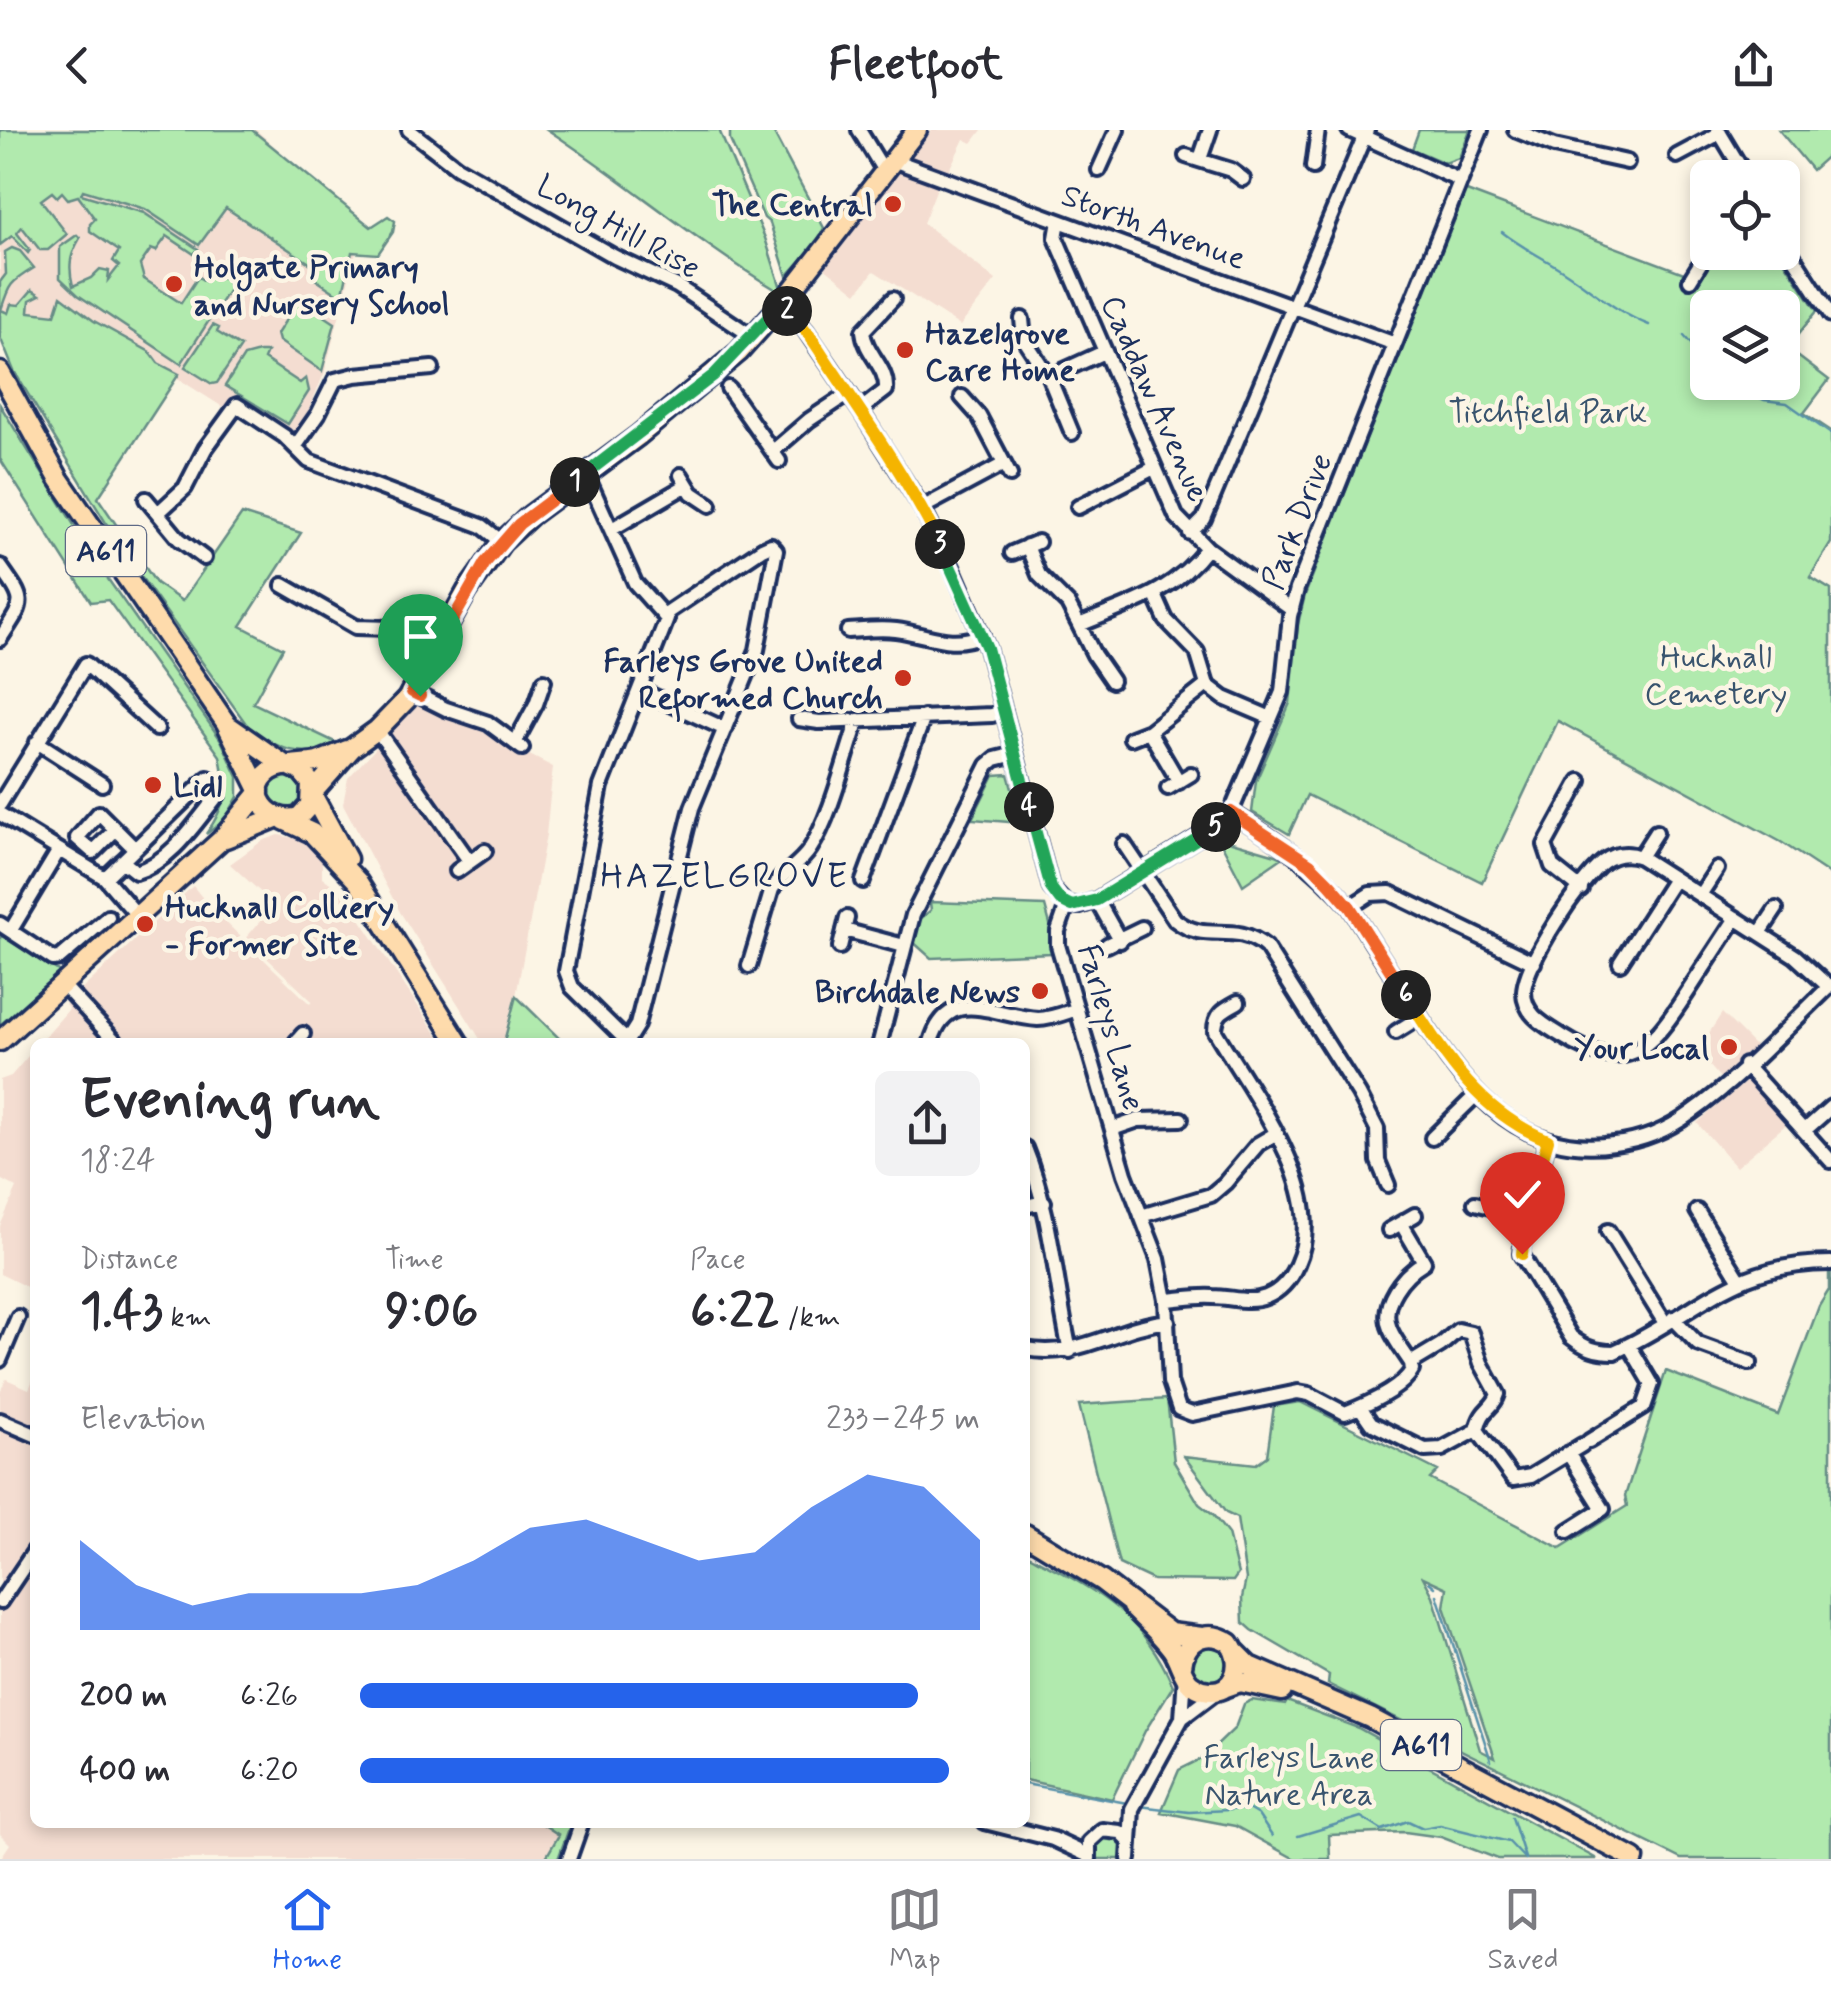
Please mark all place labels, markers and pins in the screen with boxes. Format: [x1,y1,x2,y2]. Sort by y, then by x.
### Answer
place label: The Central [712,185,873,227]
marker: The Central [882,193,904,215]
place label: Holgate Primary and Nursery School [194,247,449,326]
marker: Holgate Primary and Nursery School [163,273,185,295]
pin: 2 [762,286,812,336]
place label: Hazelgrove Care Home [925,313,1075,392]
marker: Hazelgrove Care Home [894,339,916,361]
pin: 1 [550,457,600,507]
pin: 3 [915,519,965,569]
pin [378,594,463,697]
place label: Farleys Grove United Reformed Church [603,641,883,723]
marker: Farleys Grove United Reformed Church [892,667,914,689]
place label: Lidl [173,766,222,808]
marker: Lidl [142,774,164,796]
pin: 4 [1004,782,1054,832]
pin: 5 [1191,802,1241,852]
place label: Hucknall Colliery - Former Site [165,887,394,966]
marker: Hucknall Colliery - Former Site [134,913,156,935]
pin: 6 [1381,970,1431,1020]
place label: Birchdale News [815,972,1020,1014]
marker: Birchdale News [1029,980,1051,1002]
place label: Your Local [1575,1028,1709,1070]
marker: Your Local [1718,1036,1740,1058]
pin [1480,1152,1565,1255]

